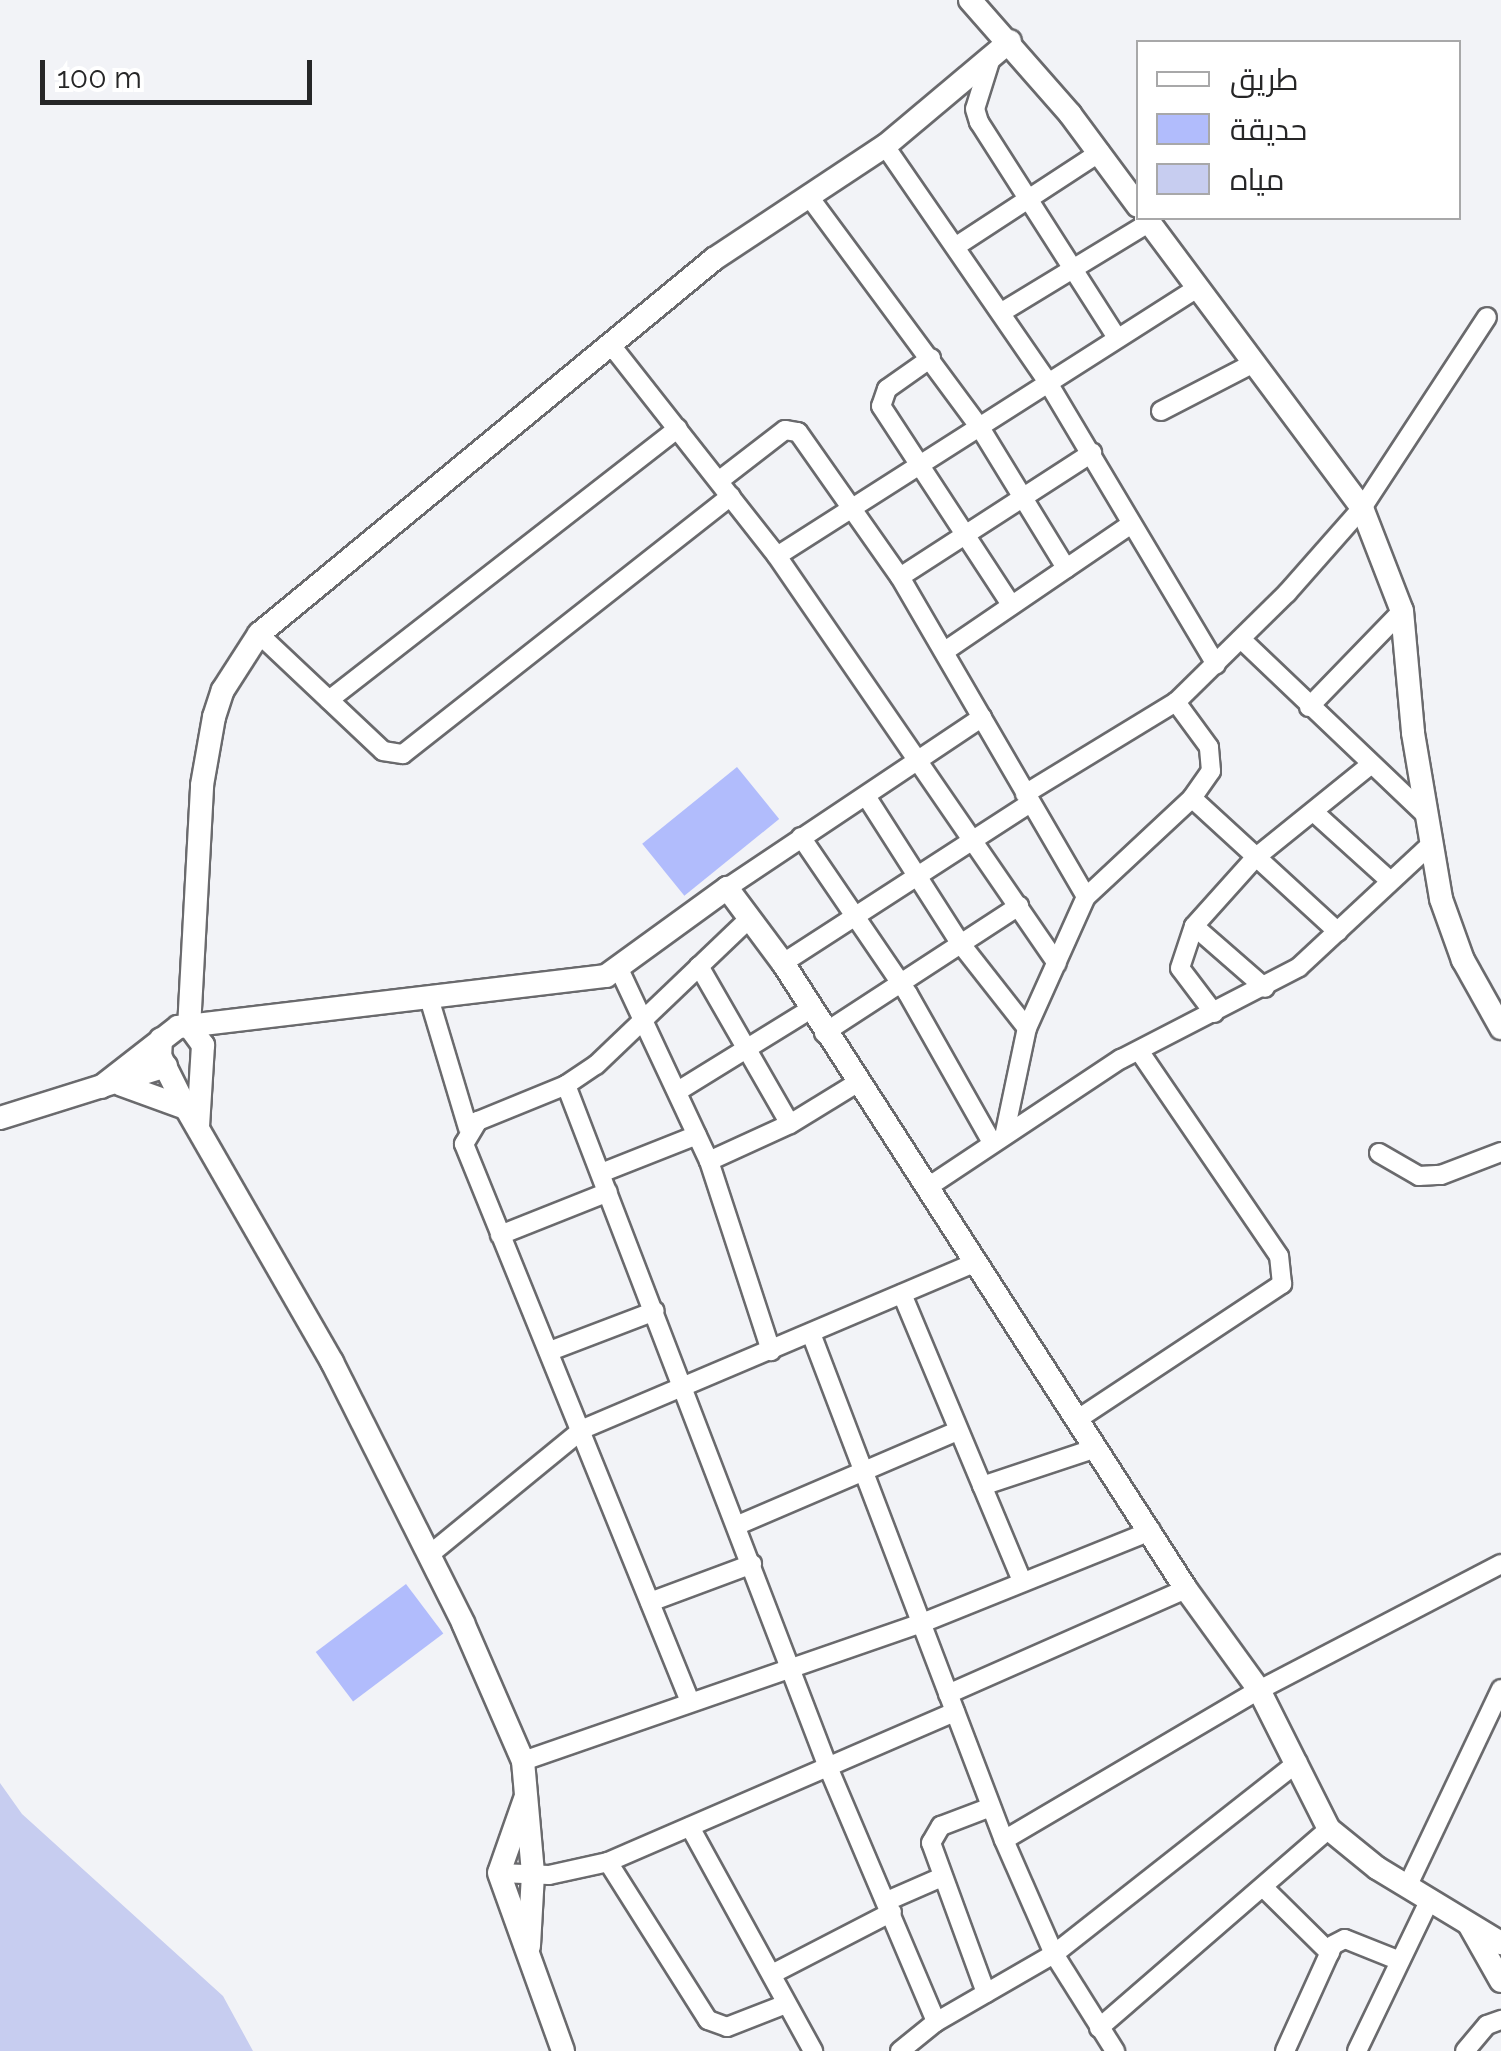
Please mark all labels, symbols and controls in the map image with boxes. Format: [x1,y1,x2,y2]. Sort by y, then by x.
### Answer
scale bar [45,40,318,102]
legend [1136,40,1461,220]
text: 100 m [57,60,142,95]
text: طريق [1230,62,1299,97]
text: حديقة [1230,112,1307,147]
text: مياه [1230,162,1284,197]

